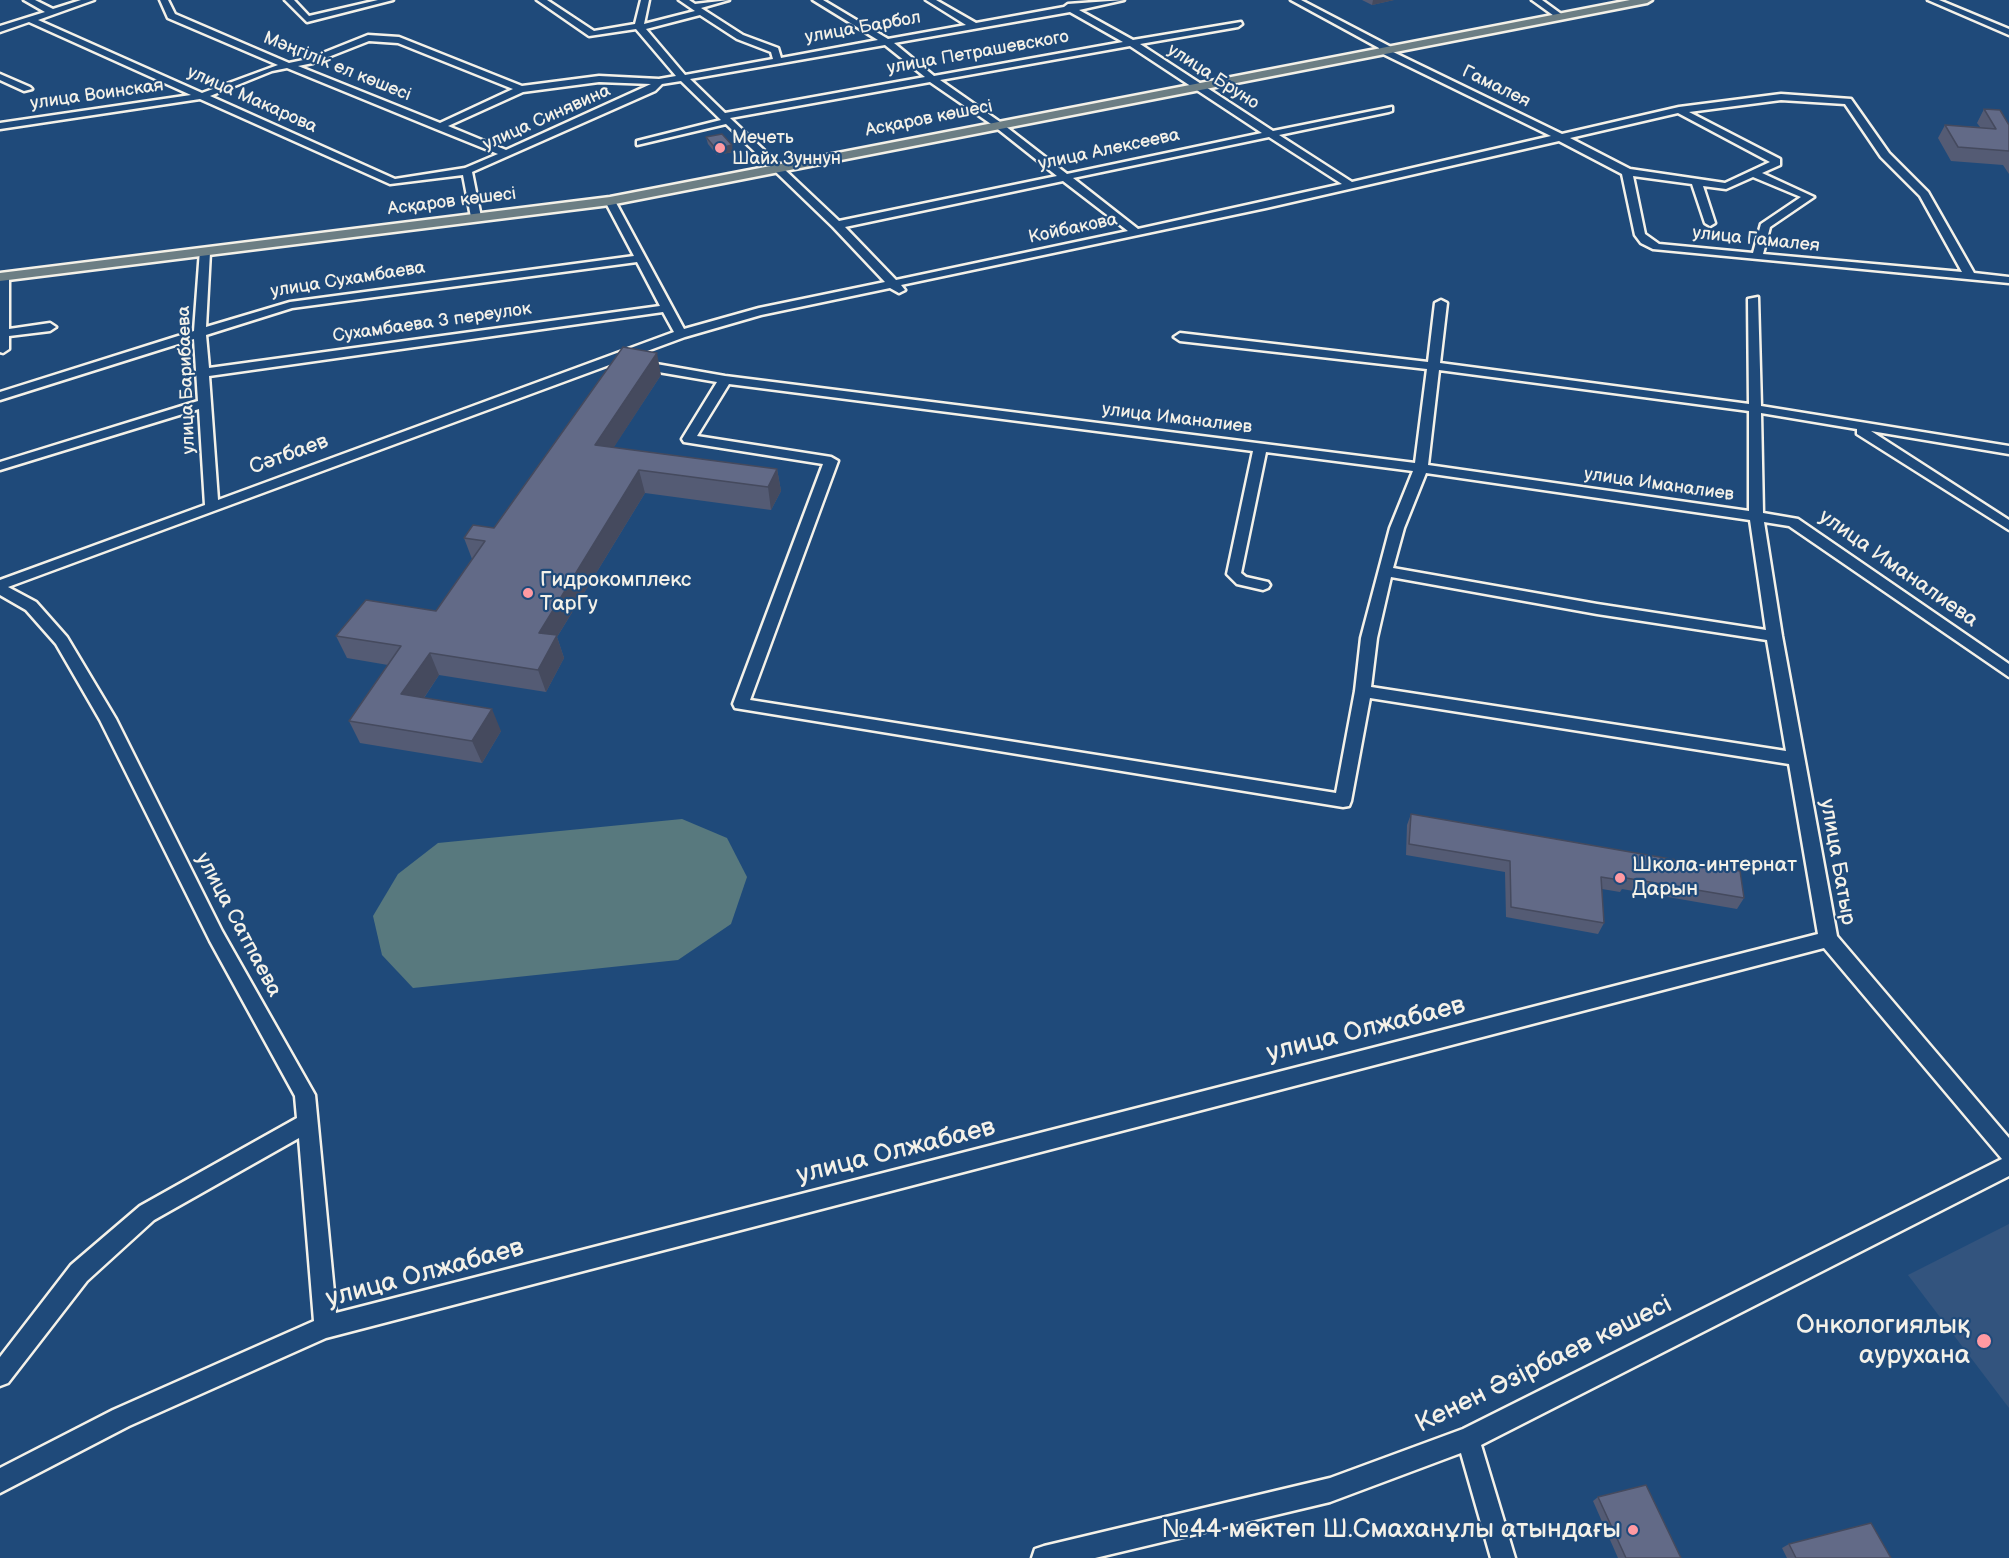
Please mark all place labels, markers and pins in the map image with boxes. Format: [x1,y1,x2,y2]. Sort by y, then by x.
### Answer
place label: Мечеть Шайх Зуннун [732,127,841,170]
marker: Мечеть Шайх Зуннун [713,141,727,155]
place label: Гидрокомплекс ТарГу [540,568,691,618]
marker: Гидрокомплекс ТарГу [521,586,535,600]
place label: Школа-интернат Дарын [1632,853,1797,903]
marker: Школа-интернат Дарын [1613,871,1627,885]
place label: Онкологиялық аурухана [1796,1310,1970,1372]
marker: Онкологиялық аурухана [1975,1332,1993,1350]
place label: №44 мектеп Ш.Смаханұлы атындағы [1162,1514,1621,1546]
marker: №44 мектеп Ш.Смаханұлы атындағы [1626,1523,1640,1537]

